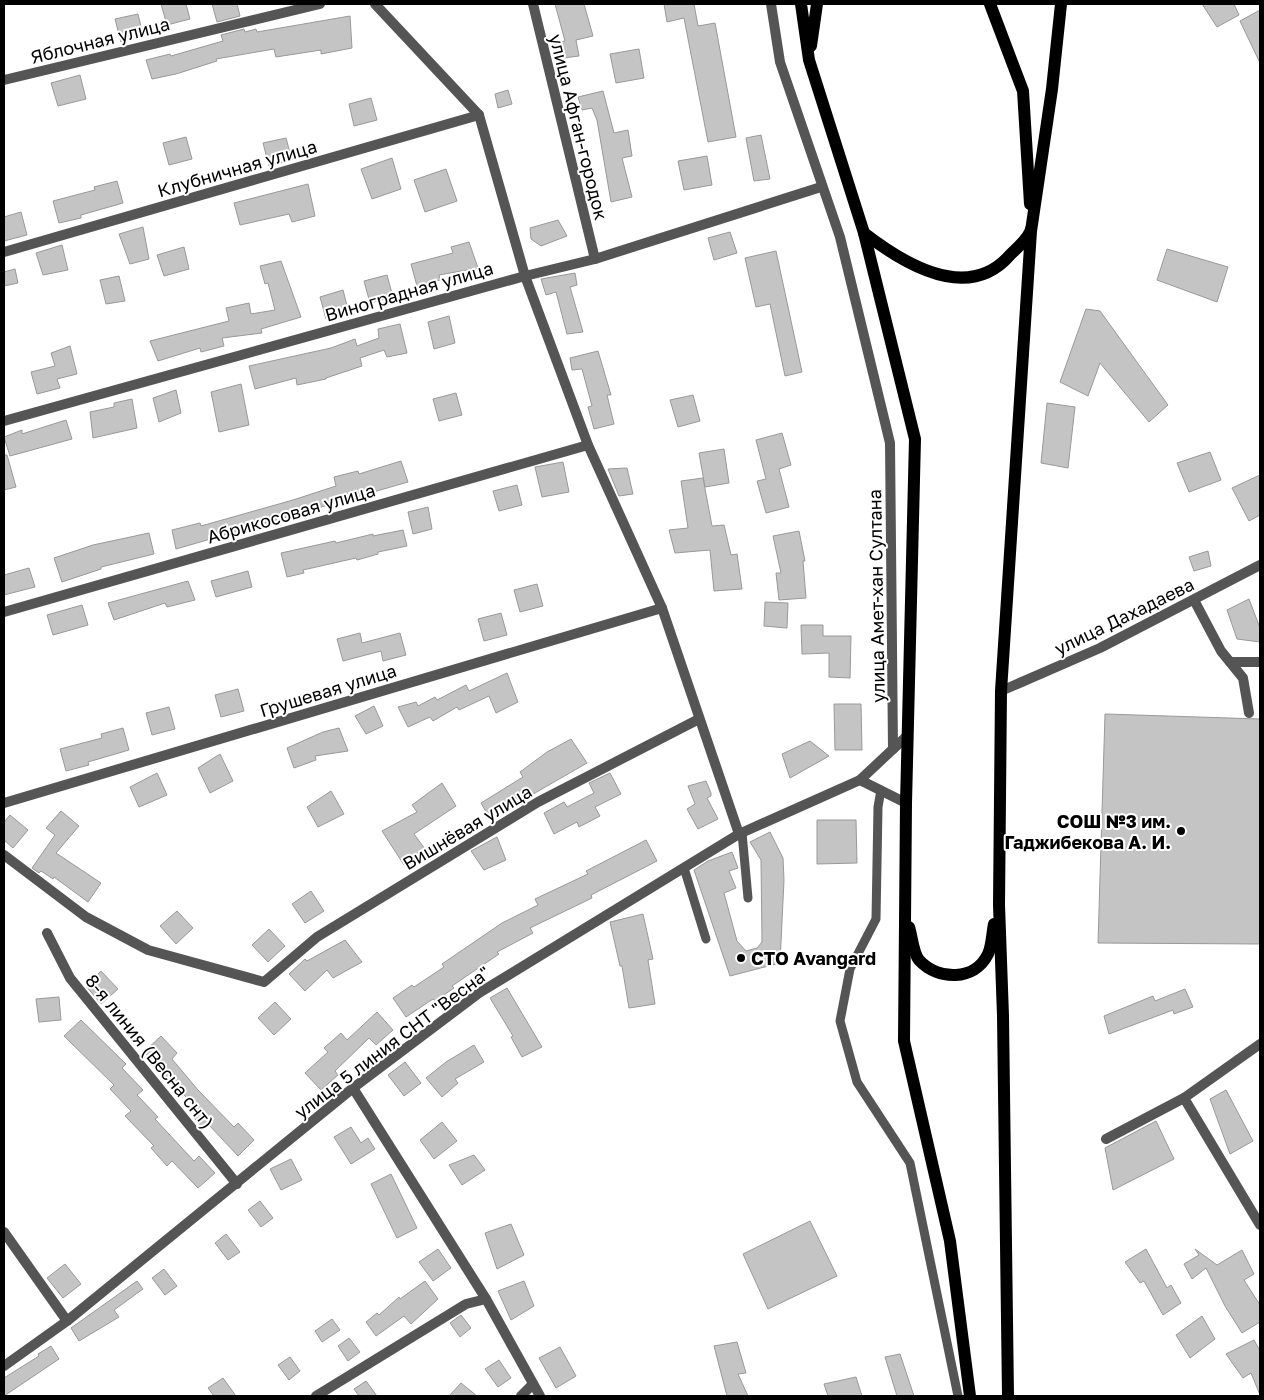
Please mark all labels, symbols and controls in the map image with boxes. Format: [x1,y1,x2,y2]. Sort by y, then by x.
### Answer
street label: Яблочная улица [28,12,172,68]
street label: улица Афган-городок [545,32,613,222]
street label: Клубничная улица [155,135,319,201]
street label: Виноградная улица [322,256,496,326]
street label: Абрикосовая улица [204,478,378,548]
street label: улица Амет-хан Султана [863,489,889,703]
street label: улица Дахадаева [1051,573,1197,659]
street label: Грушевая улица [257,659,399,721]
street label: Вишнёвая улица [398,780,536,874]
place label: СОШ №3 им. Гаджибекова А. И. [1005,810,1171,853]
marker: СОШ №3 им. Гаджибекова А. И. [1175,825,1187,837]
place label: СТО Avangard [751,947,876,969]
marker: СТО Avangard [735,952,747,964]
street label: улица 5 линия СНТ "Весна" [290,961,494,1123]
street label: 8-я линия (Весна снт) [81,969,219,1133]

